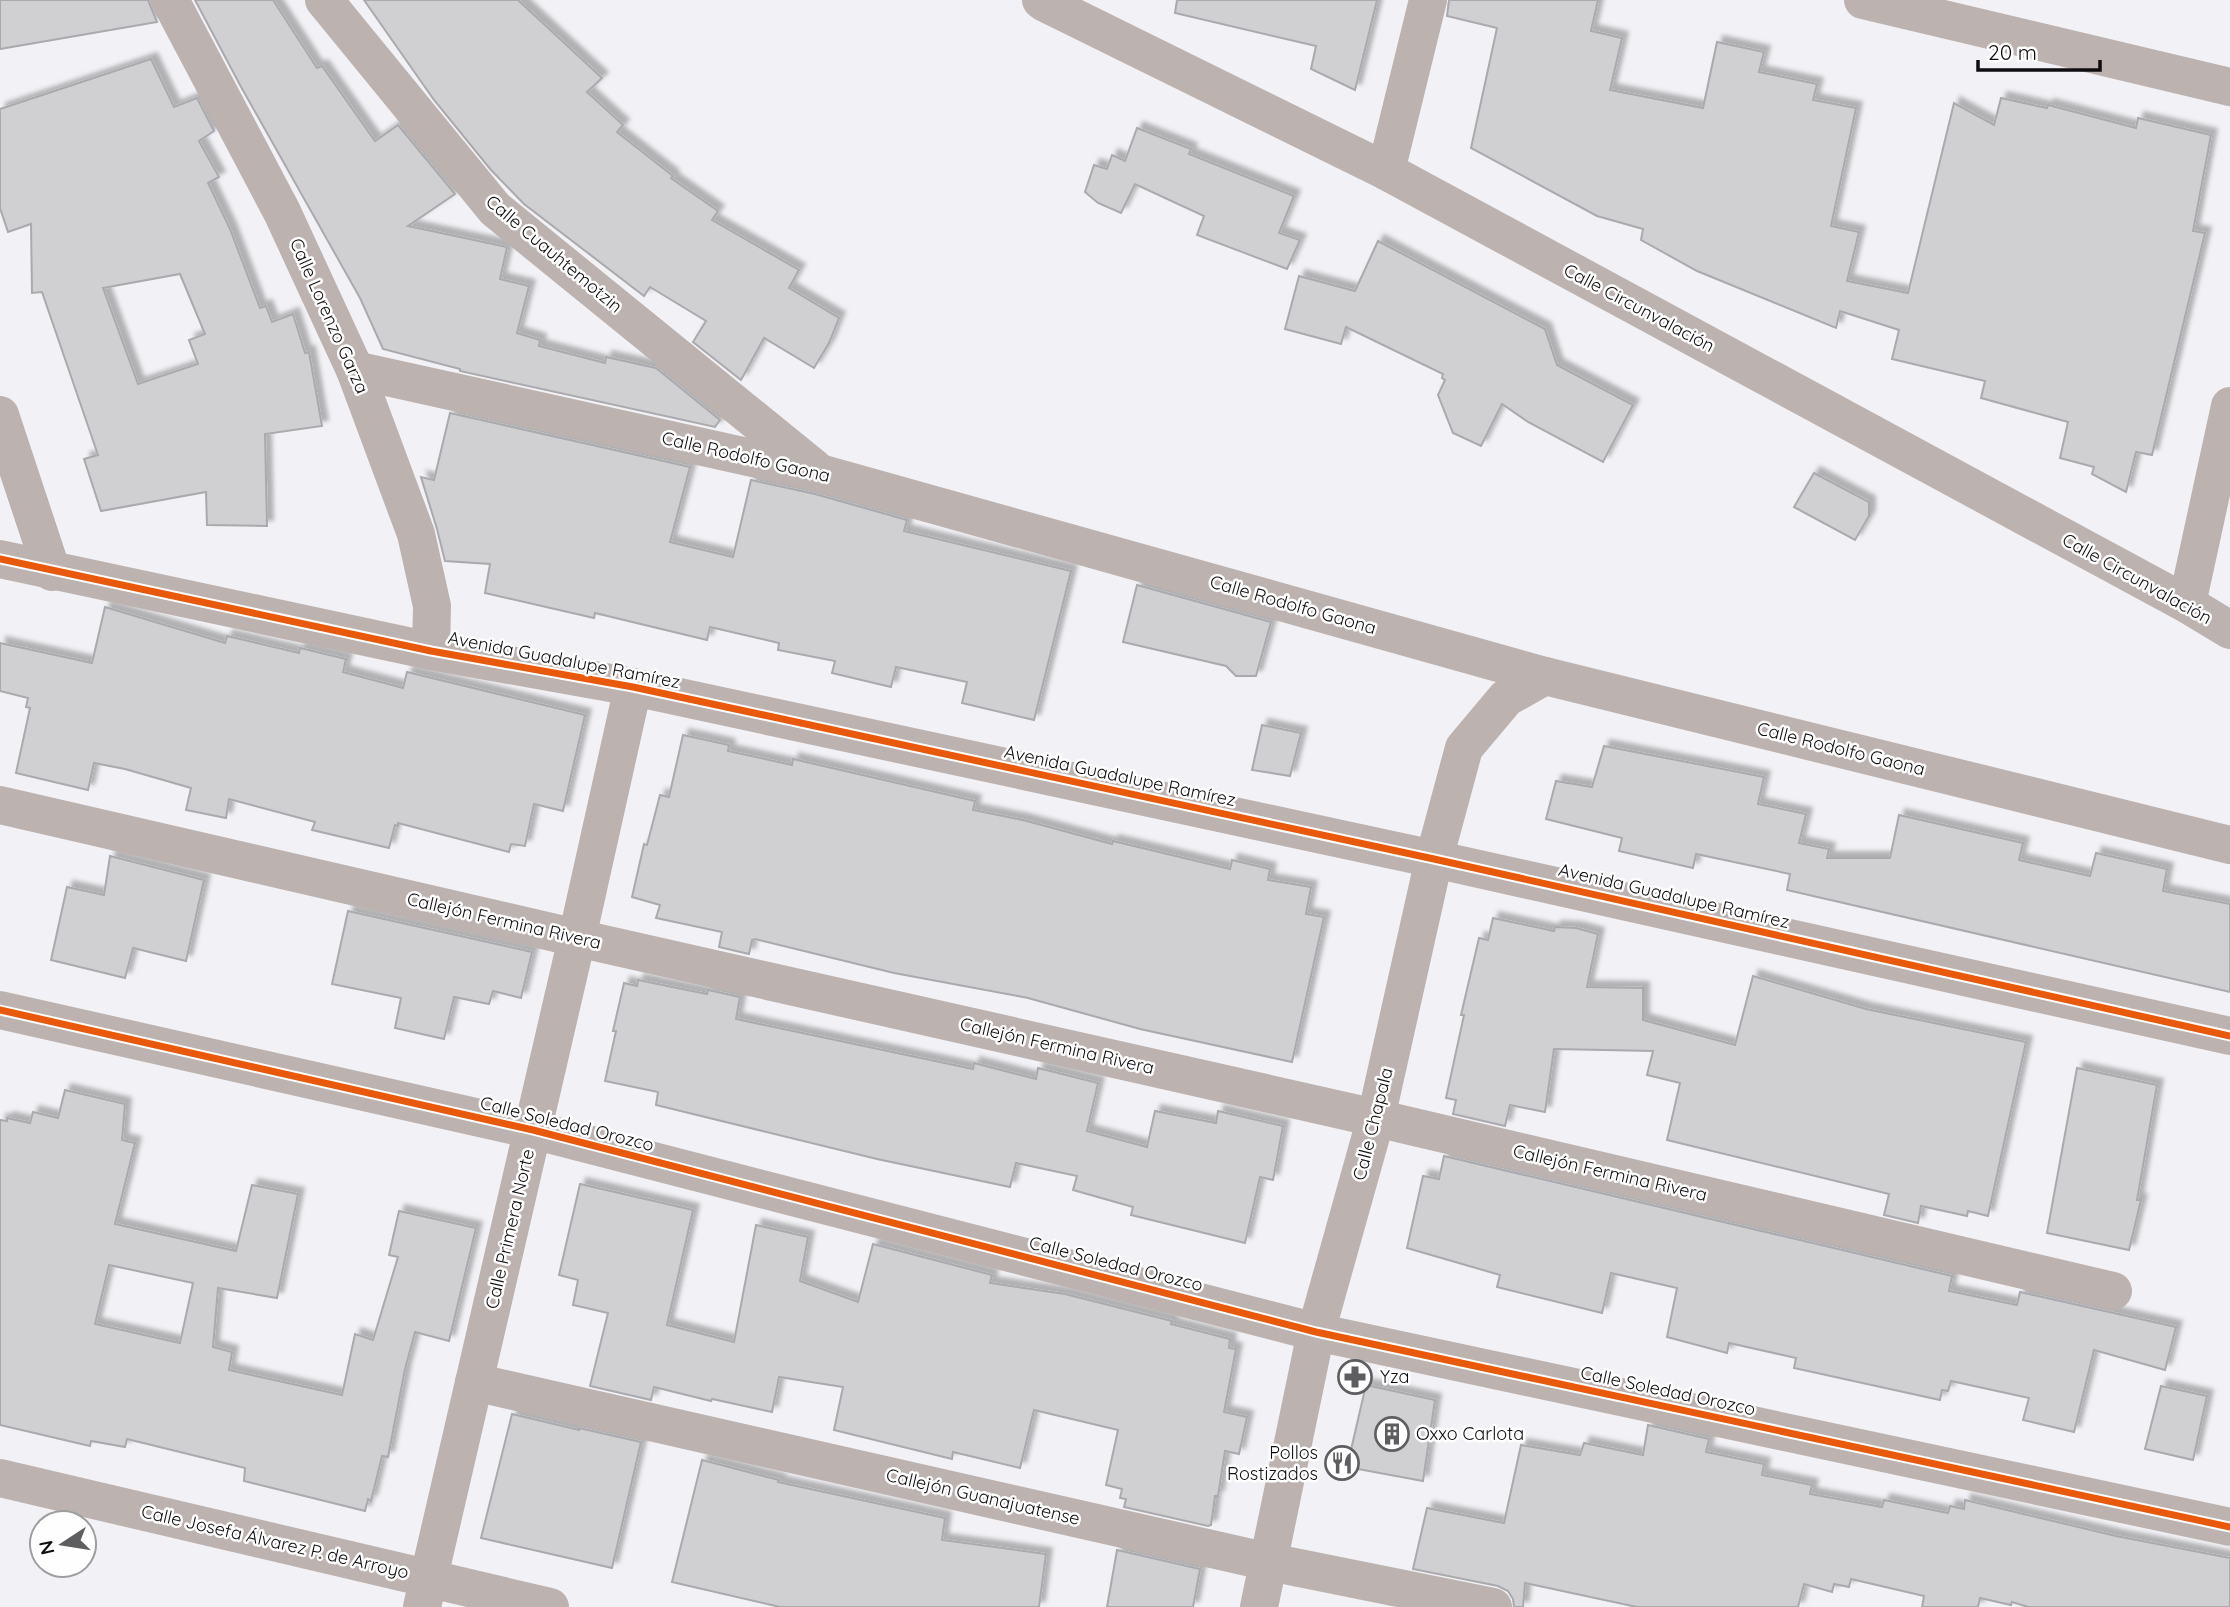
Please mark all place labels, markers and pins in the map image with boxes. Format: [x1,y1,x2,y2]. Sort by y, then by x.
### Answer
pharmacy icon: Yza [1336,1358,1374,1396]
place label: Yza [1380,1365,1409,1388]
building icon: Oxxo Carlota [1373,1415,1411,1453]
place label: Oxxo Carlota [1416,1422,1524,1445]
place label: Pollos Rostizados [1227,1441,1318,1485]
restaurant icon: Pollos Rostizados [1323,1444,1361,1482]

